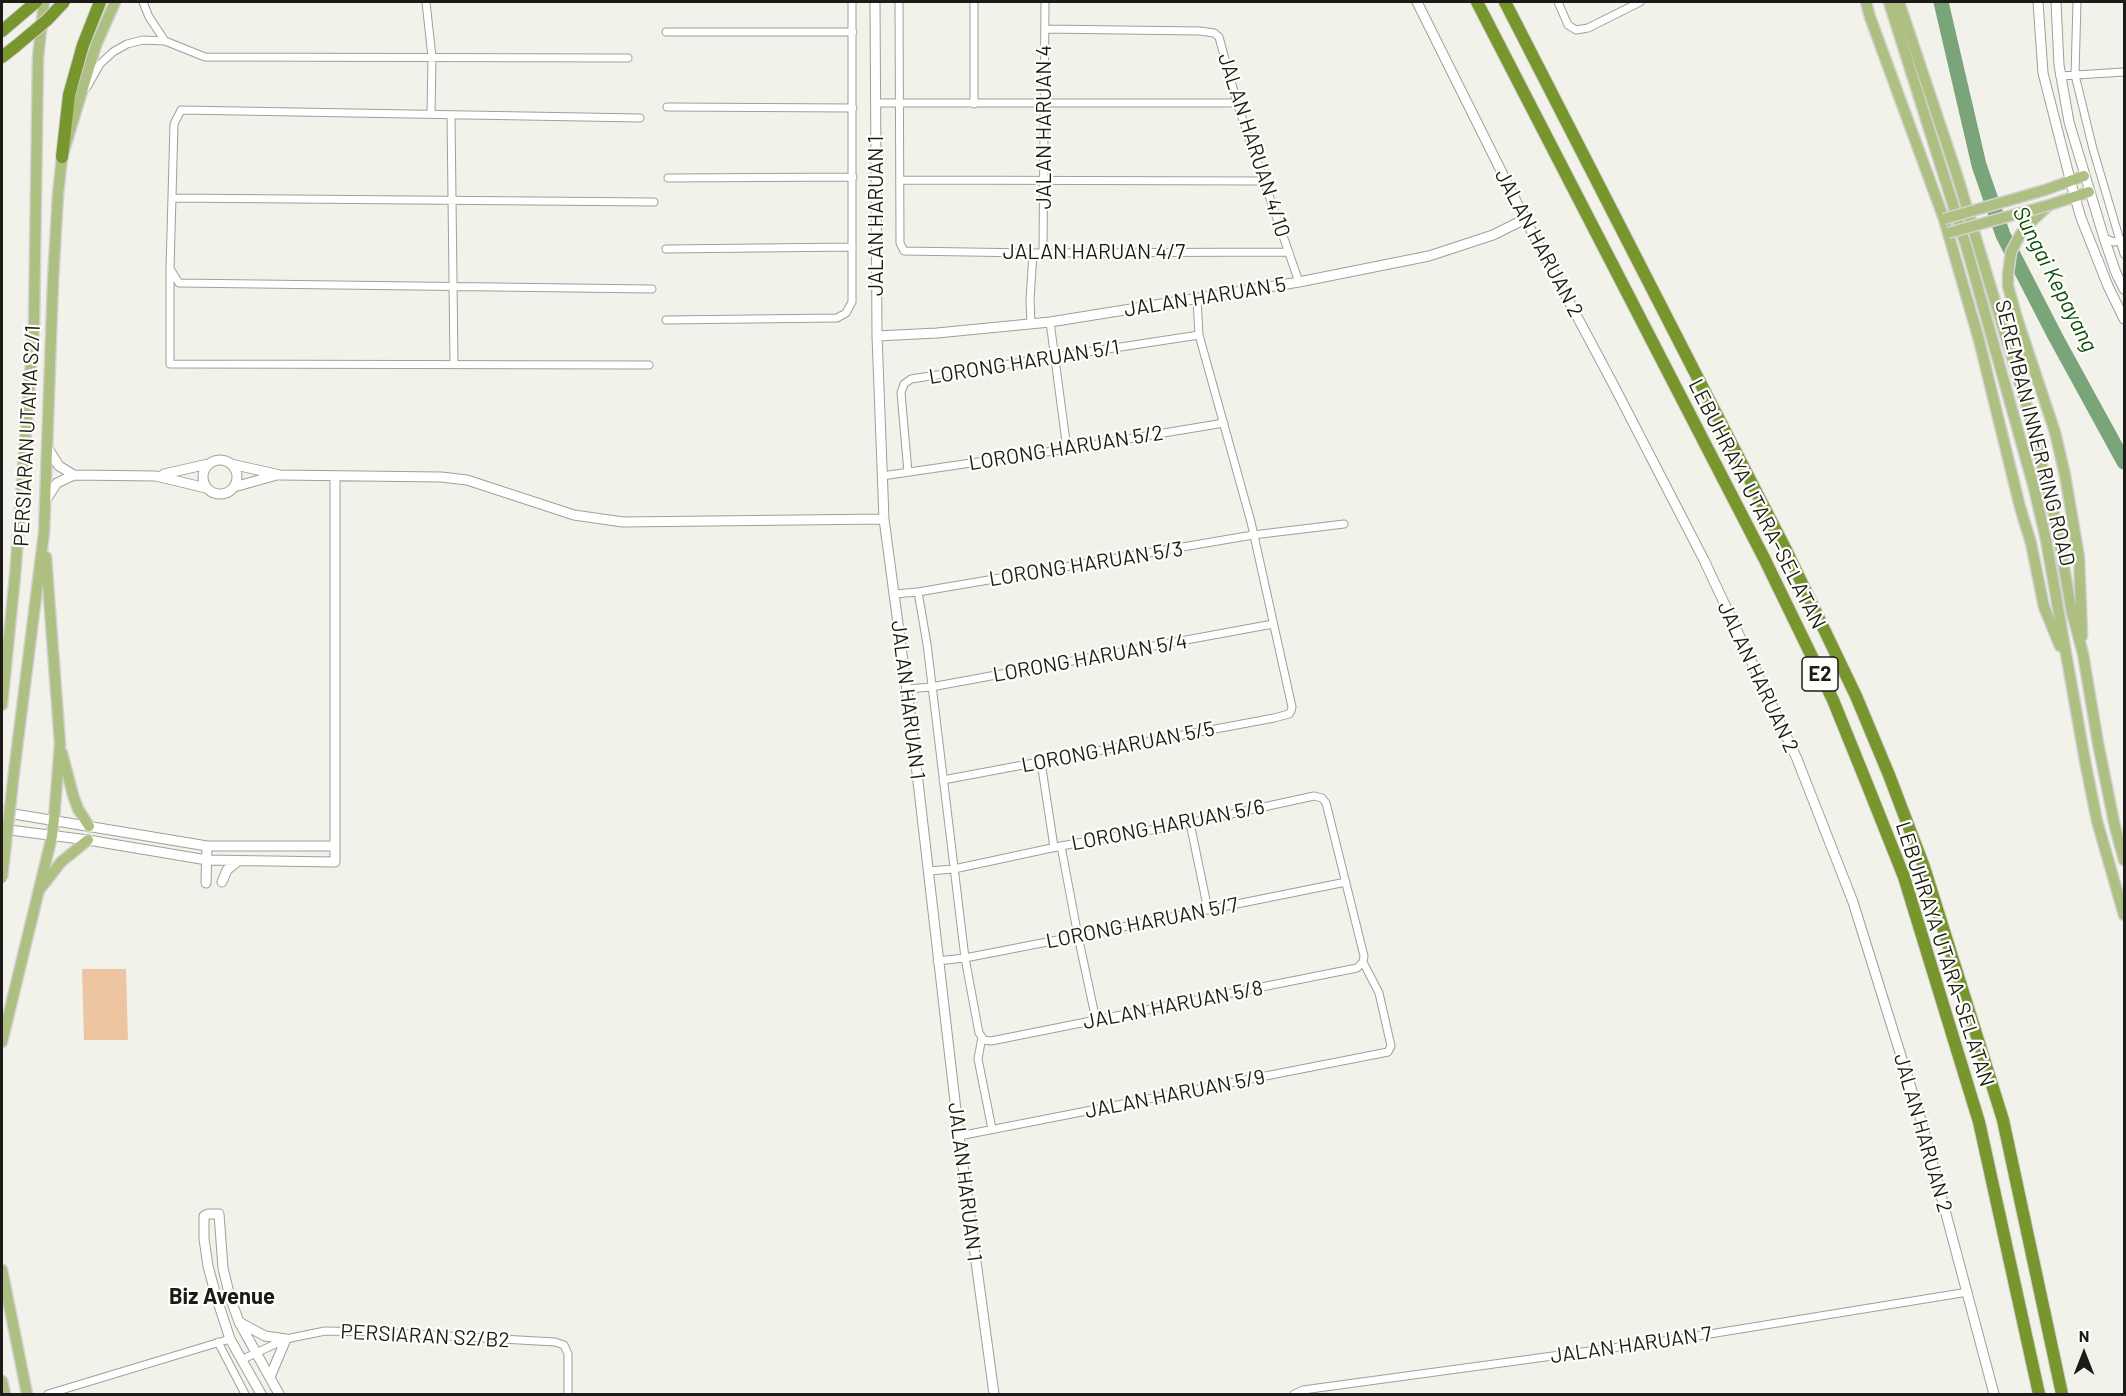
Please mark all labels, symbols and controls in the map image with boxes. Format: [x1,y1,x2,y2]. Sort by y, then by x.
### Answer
street label: JALAN HARUAN 4 [1031,45,1057,209]
street label: JALAN HARUAN 4/10 [1212,50,1296,240]
street label: JALAN HARUAN 1 [863,136,889,296]
street label: JALAN HARUAN 2 [1489,165,1589,321]
water label: Sungai Kepayang [2007,202,2103,356]
street label: JALAN HARUAN 4/7 [1003,239,1185,265]
street label: JALAN HARUAN 5 [1122,272,1288,322]
street label: SEREMBAN INNER RING ROAD [1990,297,2080,569]
street label: PERSIARAN UTAMA S2/1 [9,325,45,547]
street label: LORONG HARUAN 5/1 [927,334,1121,390]
street label: LEBUHRAYA UTARA–SELATAN [1683,375,1831,633]
street label: LORONG HARUAN 5/2 [967,420,1165,476]
street label: LORONG HARUAN 5/3 [987,536,1185,592]
street label: JALAN HARUAN 2 [1712,597,1804,757]
street label: JALAN HARUAN 1 [886,619,930,781]
street label: LORONG HARUAN 5/4 [991,628,1189,688]
road number: E2 [1802,657,1838,691]
street label: LORONG HARUAN 5/5 [1019,716,1217,778]
street label: LORONG HARUAN 5/6 [1069,794,1267,856]
street label: LEBUHRAYA UTARA–SELATAN [1890,818,2000,1090]
street label: LORONG HARUAN 5/7 [1044,892,1240,954]
street label: JALAN HARUAN 5/8 [1081,975,1265,1035]
street label: JALAN HARUAN 2 [1888,1051,1958,1215]
street label: JALAN HARUAN 5/9 [1083,1064,1267,1124]
street label: JALAN HARUAN 1 [943,1101,987,1263]
district label: Biz Avenue [169,1284,275,1310]
street label: PERSIARAN S2/B2 [340,1319,510,1353]
street label: JALAN HARUAN 7 [1549,1321,1713,1369]
north arrow [2054,1324,2114,1384]
text: N [2079,1326,2089,1345]

